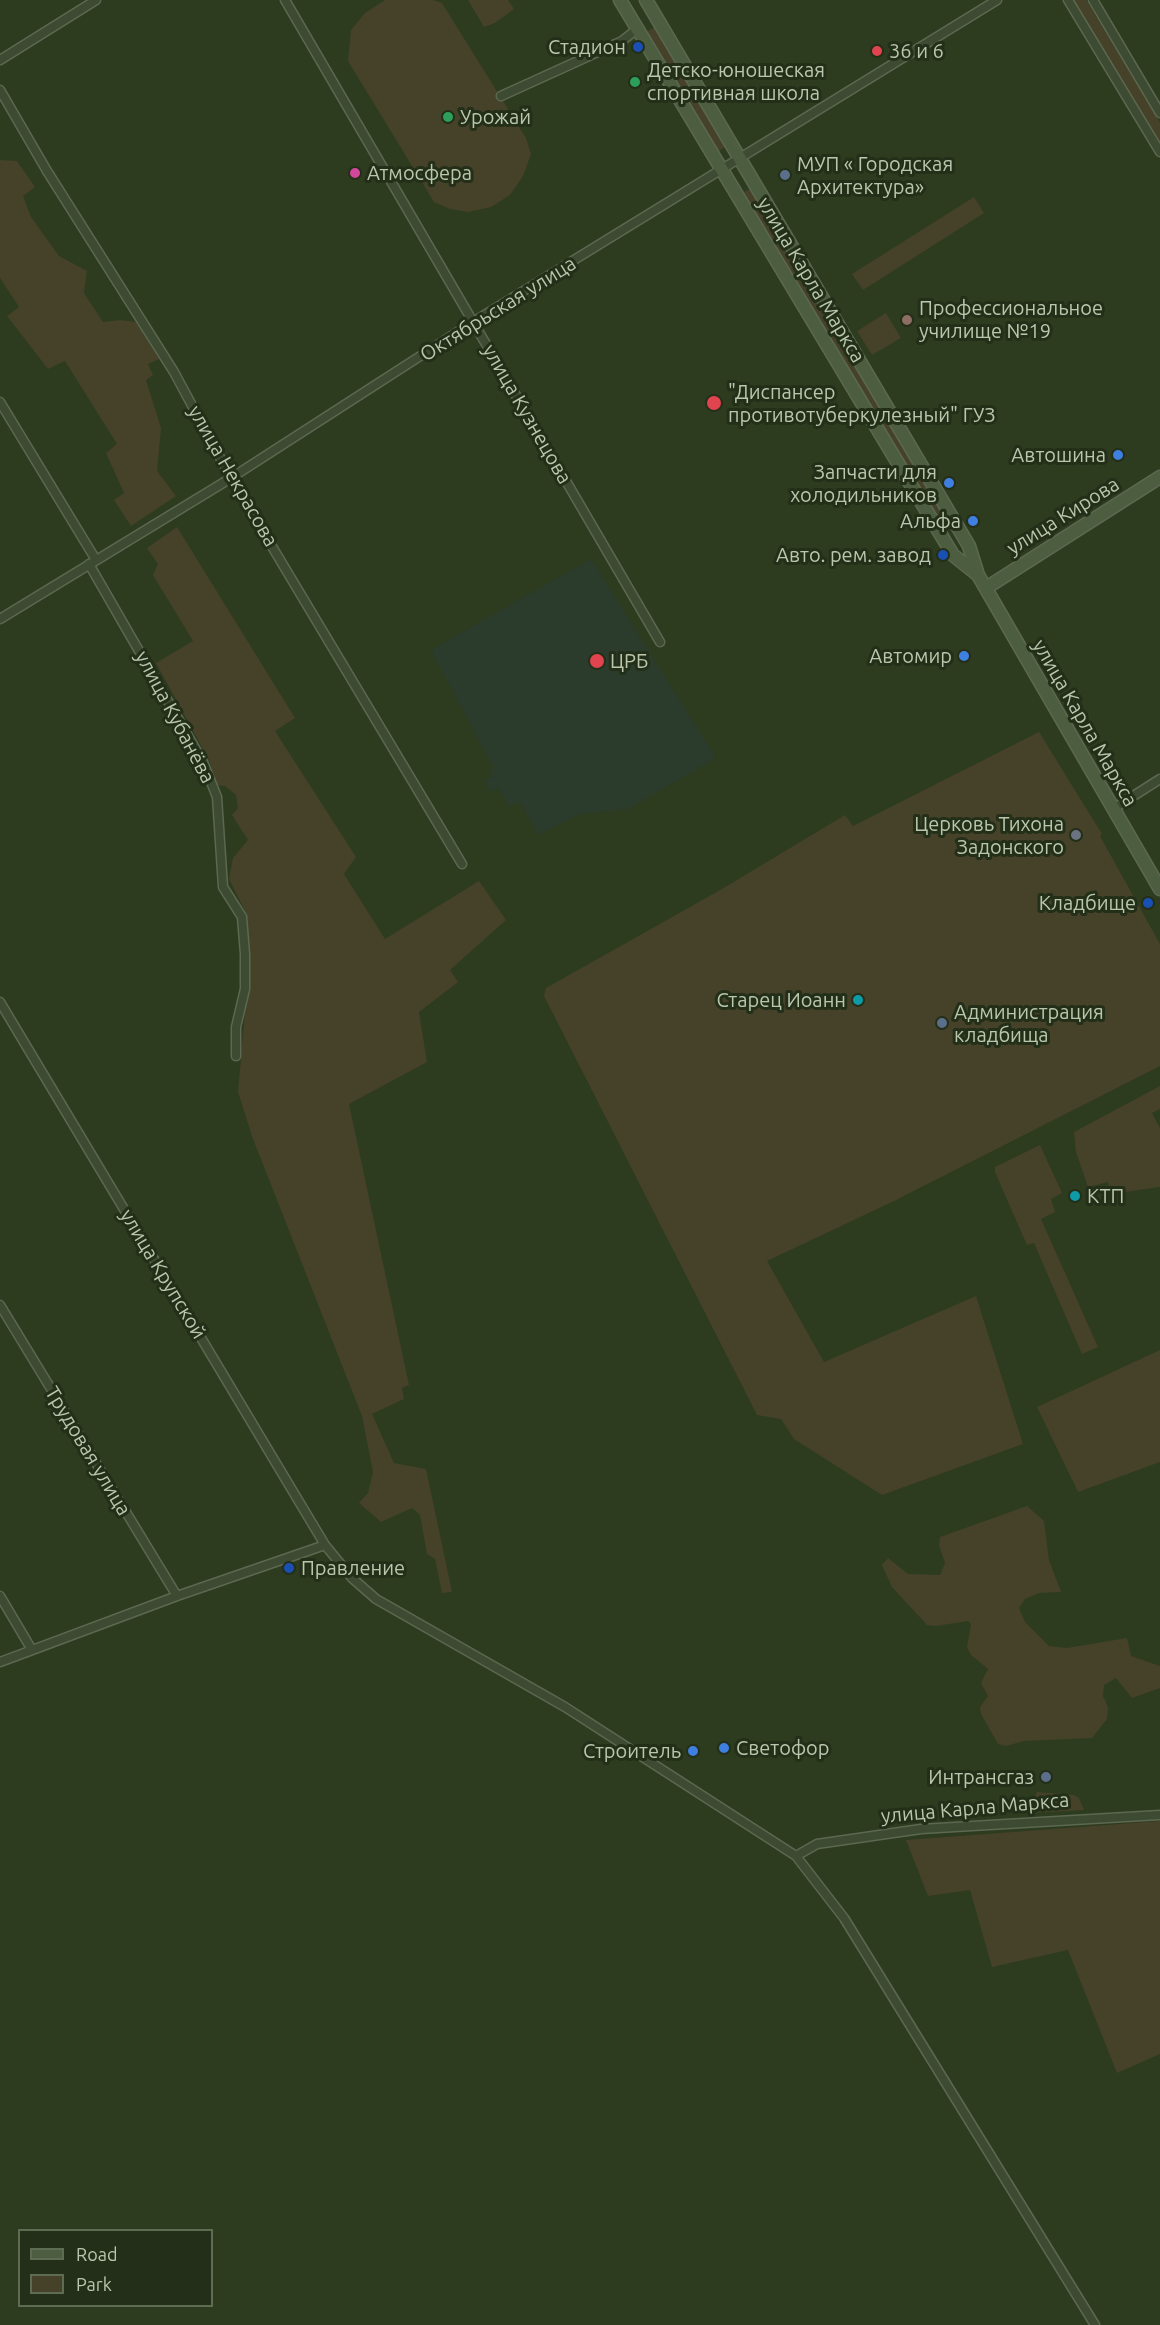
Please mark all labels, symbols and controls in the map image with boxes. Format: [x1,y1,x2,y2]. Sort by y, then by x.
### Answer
place label: Стадион [548,35,626,59]
place label: 36 и 6 [889,39,944,63]
marker: Стадион [631,40,645,54]
marker: 36 и 6 [870,44,884,58]
place label: Детско-юношеская спортивная школа [647,58,825,105]
marker: Детско-юношеская спортивная школа [628,75,642,89]
place label: Урожай [460,105,531,129]
marker: Урожай [441,110,455,124]
place label: МУП « Городская Архитектура» [797,152,953,199]
place label: Атмосфера [367,161,472,185]
marker: Атмосфера [348,166,362,180]
marker: МУП « Городская Архитектура» [778,168,792,182]
street label: улица Карла Маркса [752,193,870,367]
street label: Октябрьская улица [416,251,580,367]
place label: Профессиональное училище №19 [919,296,1103,343]
marker: Профессиональное училище №19 [900,313,914,327]
street label: улица Кузнецова [477,340,577,488]
place label: "Диспансер противотуберкулезный" ГУЗ [728,380,995,427]
marker: "Диспансер противотуберкулезный" ГУЗ [705,394,723,412]
street label: улица Некрасова [183,401,283,551]
place label: Автошина [1011,443,1106,467]
marker: Автошина [1111,448,1125,462]
place label: Запчасти для холодильников [790,460,937,507]
street label: улица Кирова [1002,472,1124,560]
marker: Запчасти для холодильников [942,476,956,490]
place label: Альфа [900,509,961,533]
marker: Альфа [966,514,980,528]
place label: Авто. рем. завод [776,543,931,567]
marker: Авто. рем. завод [936,548,950,562]
street label: улица Карла Маркса [1027,635,1143,811]
place label: Автомир [869,644,952,668]
street label: улица Кубанёва [130,647,220,787]
place label: ЦРБ [610,649,648,673]
marker: Автомир [957,649,971,663]
marker: ЦРБ [588,652,606,670]
place label: Церковь Тихона Задонского [914,812,1064,859]
marker: Церковь Тихона Задонского [1069,828,1083,842]
place label: Кладбище [1039,891,1136,915]
marker: Кладбище [1141,896,1155,910]
place label: Старец Иоанн [716,988,846,1012]
marker: Старец Иоанн [851,993,865,1007]
place label: Администрация кладбища [954,1000,1104,1047]
marker: Администрация кладбища [935,1016,949,1030]
place label: КТП [1087,1184,1124,1208]
marker: КТП [1068,1189,1082,1203]
street label: улица Крупской [115,1205,211,1343]
street label: Трудовая улица [40,1382,136,1520]
place label: Правление [301,1556,405,1580]
marker: Правление [282,1561,296,1575]
place label: Светофор [736,1736,829,1760]
place label: Строитель [583,1739,681,1763]
marker: Светофор [717,1741,731,1755]
marker: Строитель [686,1744,700,1758]
place label: Интрансгаз [928,1765,1034,1789]
marker: Интрансгаз [1039,1770,1053,1784]
street label: улица Карла Маркса [880,1788,1070,1828]
legend [18,2229,213,2307]
text: Road [76,2244,118,2264]
text: Park [76,2274,112,2294]

